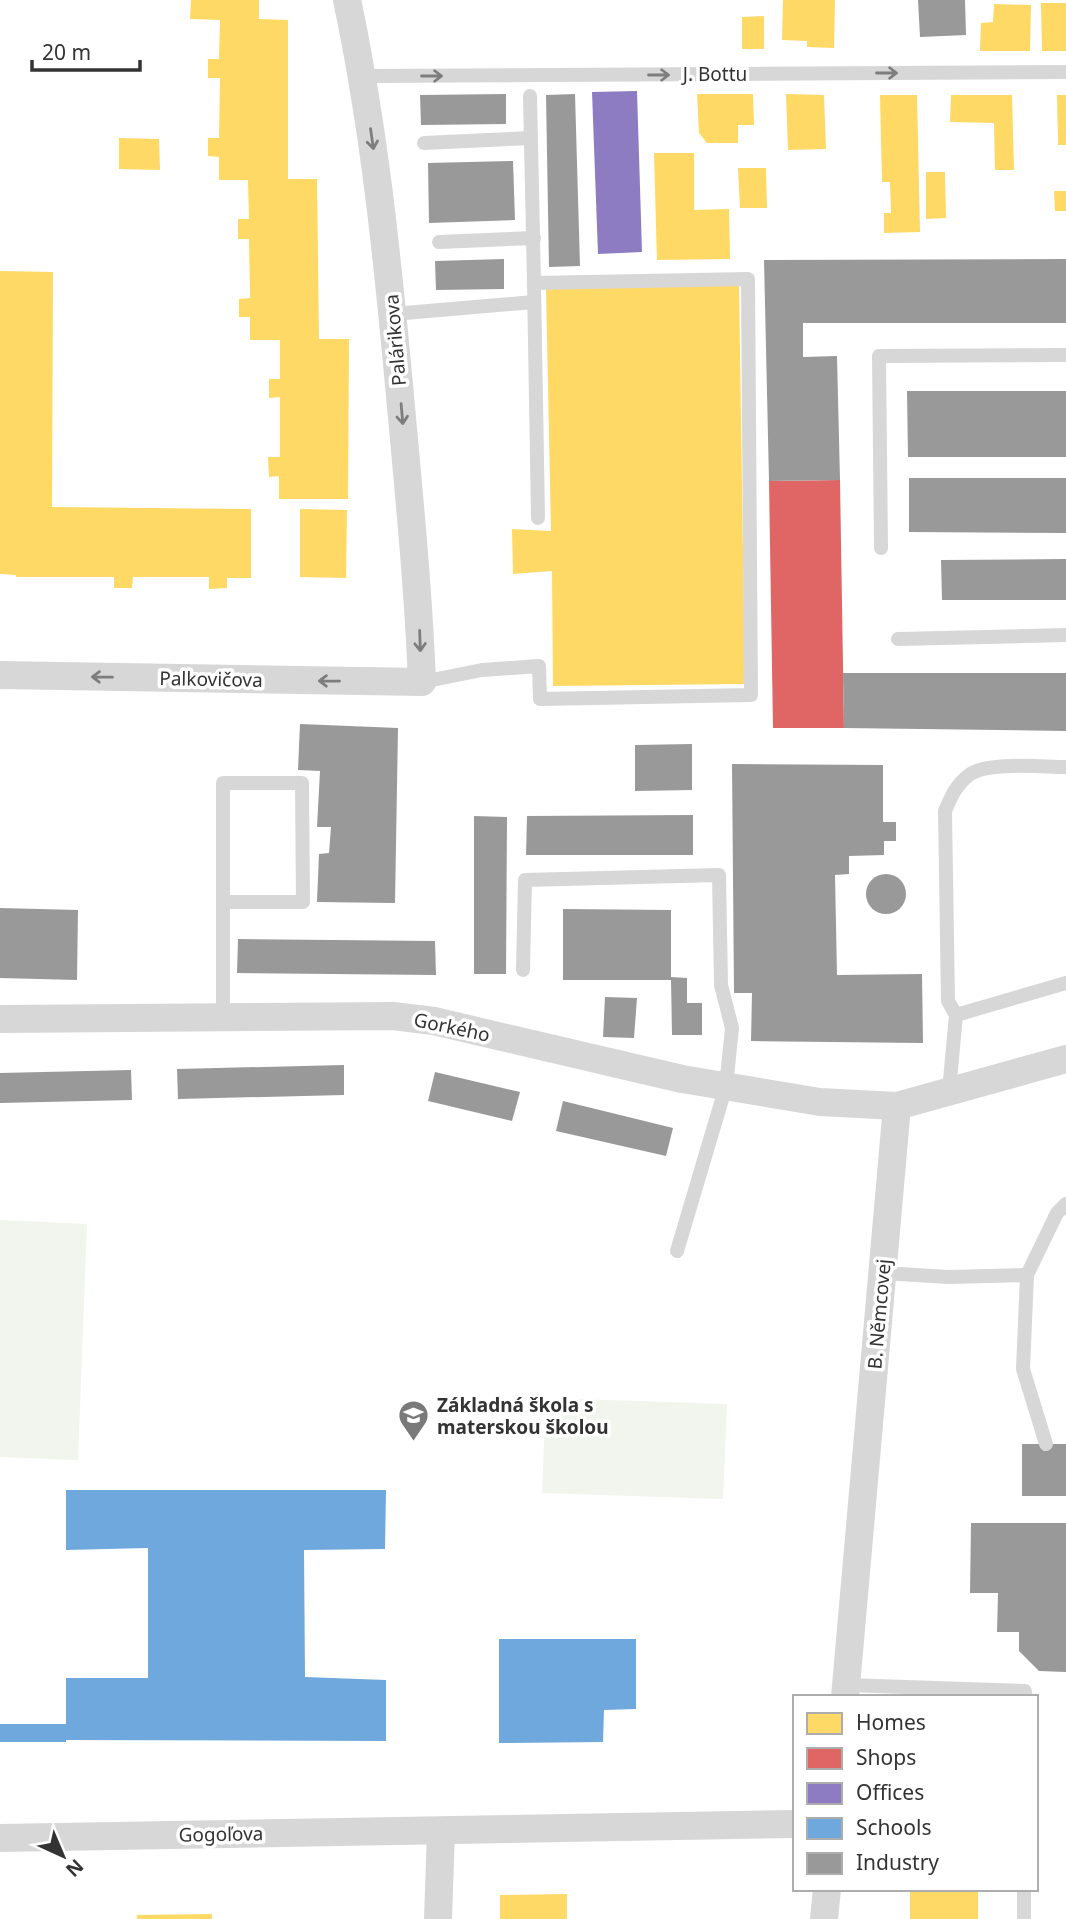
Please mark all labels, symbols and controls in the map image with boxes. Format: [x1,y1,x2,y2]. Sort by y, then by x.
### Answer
scale bar [32,28,140,72]
text: 20 m [42,38,91,66]
street label: J. Bottu [681,61,747,87]
one-way arrow [875,66,898,80]
one-way arrow [647,68,670,81]
one-way arrow [420,69,443,83]
one-way arrow [366,127,379,150]
street label: Palárikova [378,293,412,387]
one-way arrow [396,402,409,425]
one-way arrow [414,629,427,652]
street label: Palkovičova [159,665,263,693]
one-way arrow [90,670,113,684]
one-way arrow [318,674,341,688]
street label: Gorkého [412,1006,492,1048]
street label: B. Němcovej [861,1258,897,1370]
place label: Základná škola s materskou školou [437,1392,609,1440]
school or university icon: Základná škola s materskou školou [397,1399,431,1443]
legend [793,1695,1038,1891]
text: Homes [856,1708,926,1736]
text: Shops [856,1743,916,1771]
text: Offices [856,1778,924,1806]
text: Schools [856,1813,931,1841]
street label: Gogoľova [178,1820,264,1848]
north arrow [28,1821,98,1891]
text: Industry [856,1848,939,1876]
text: N [60,1854,89,1883]

